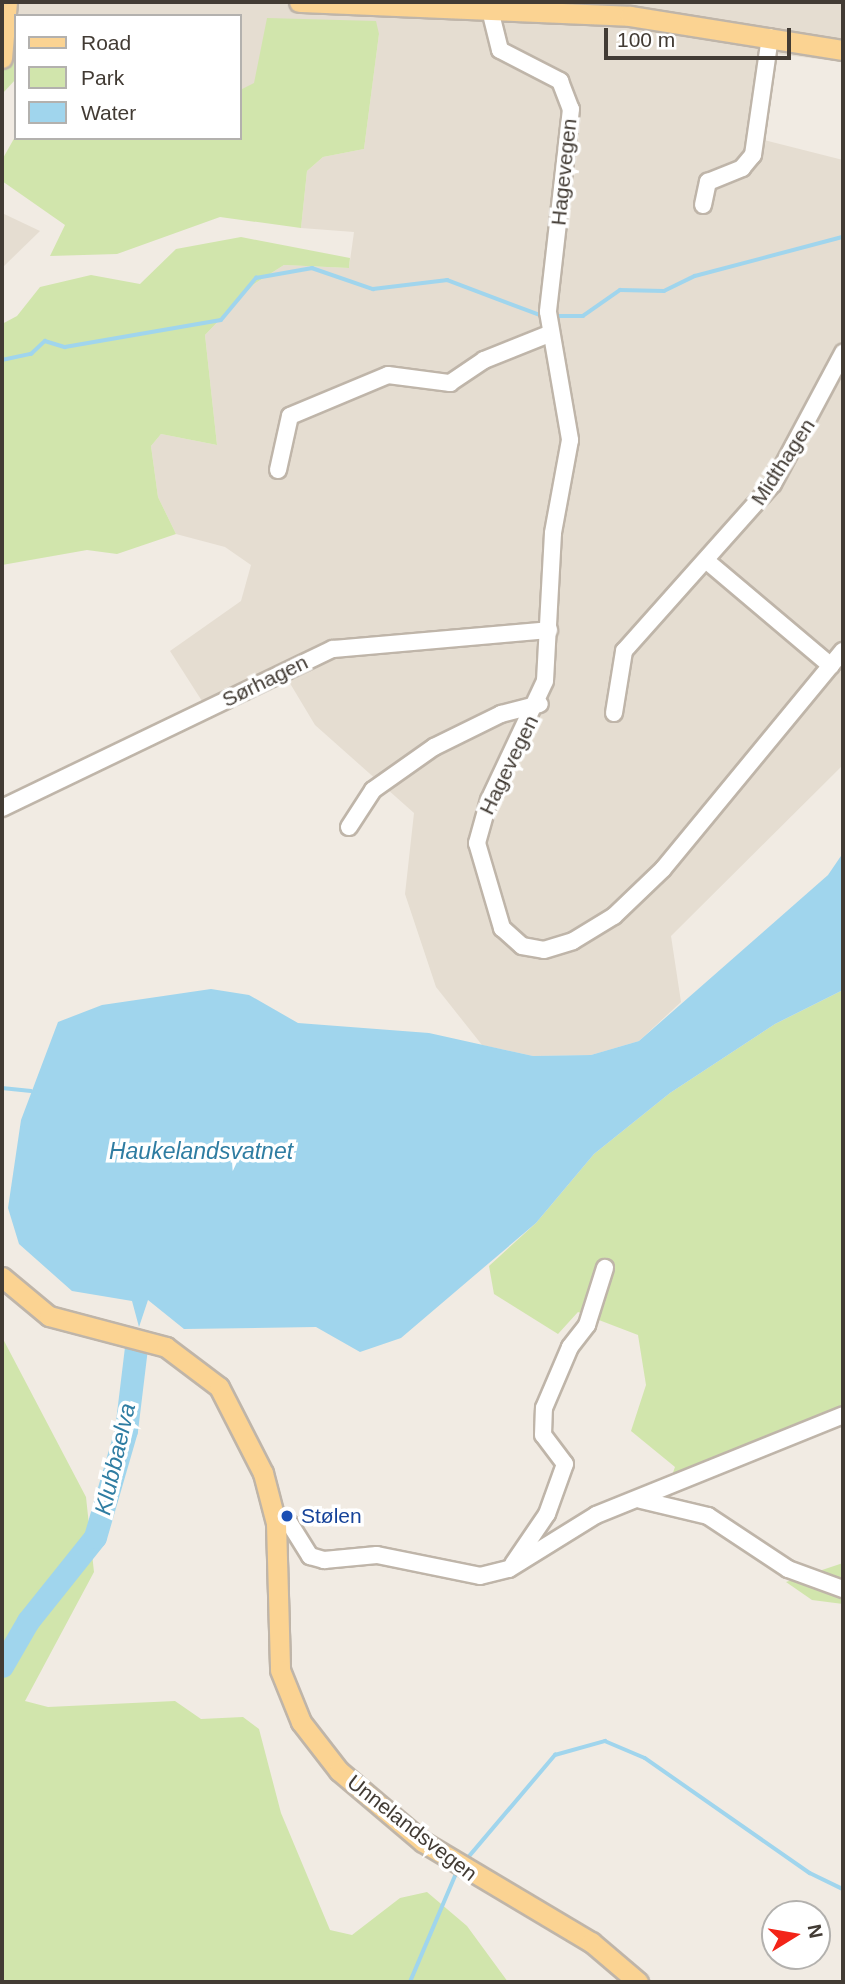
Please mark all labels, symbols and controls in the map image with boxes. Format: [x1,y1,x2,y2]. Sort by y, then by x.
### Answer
legend [14,14,242,140]
scale bar [607,14,794,58]
text: 100 m [617,28,675,51]
text: Road [81,31,131,54]
text: Park [81,66,124,89]
text: Water [81,101,136,124]
street label: Hagevegen [546,117,582,227]
street label: Midthagen [746,414,820,510]
street label: Sørhagen [218,649,312,713]
street label: Hagevegen [474,711,544,819]
water label: Haukelandsvatnet [109,1137,293,1165]
water label: Klubbaelva [89,1400,141,1518]
place label: Stølen [301,1503,362,1529]
marker: Stølen [279,1508,295,1524]
street label: Unnelandsvegen [342,1770,482,1886]
north arrow [761,1900,831,1970]
text: N [804,1923,827,1940]

